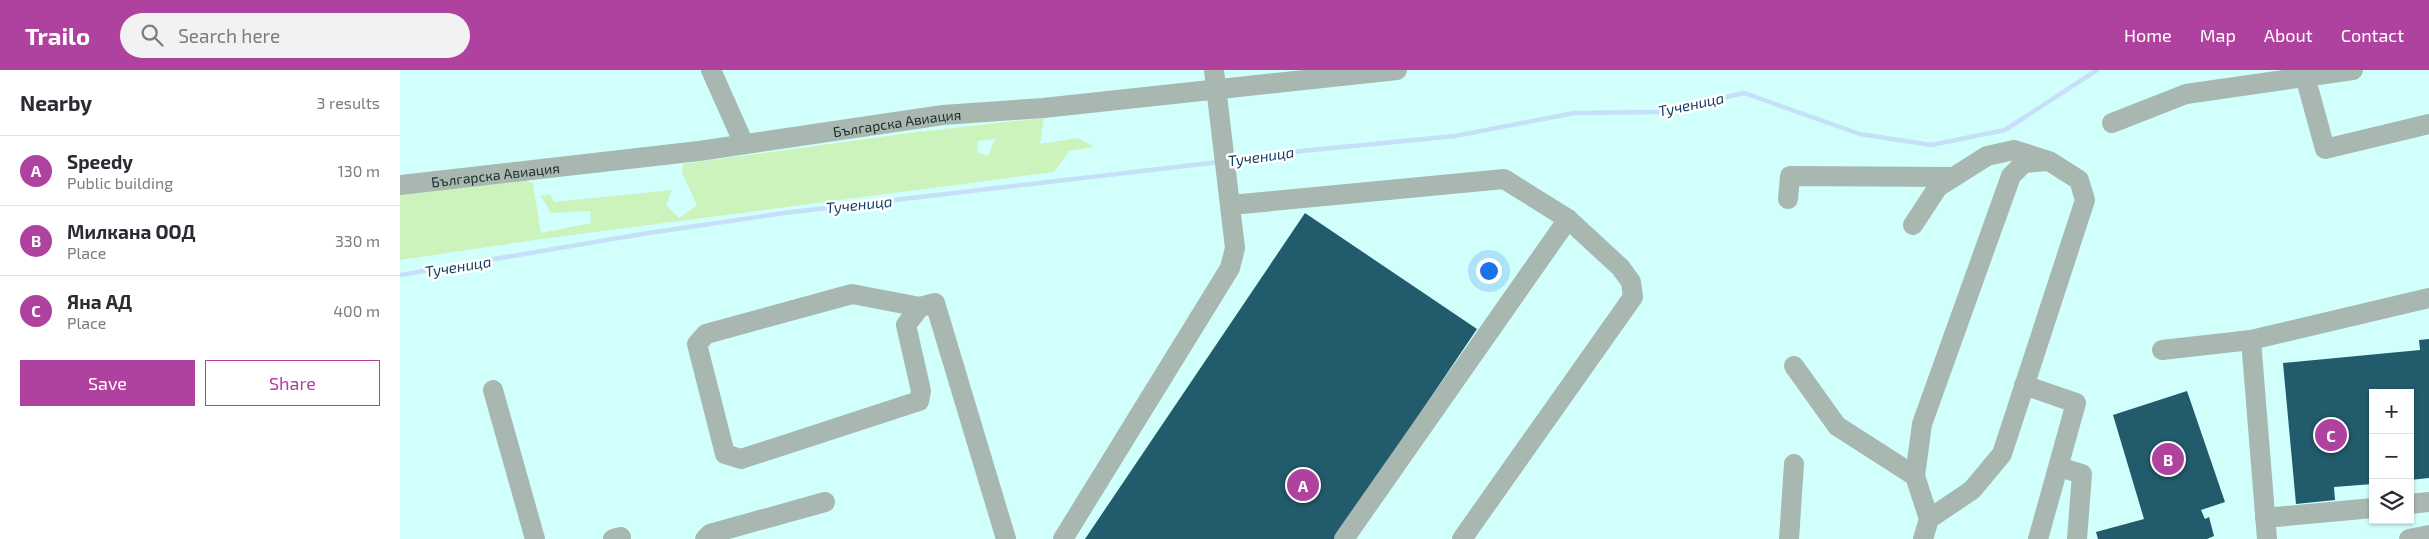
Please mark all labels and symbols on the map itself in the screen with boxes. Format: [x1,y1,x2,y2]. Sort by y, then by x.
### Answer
water label: Тученица [1656,88,1726,120]
street label: Българска Авиация [832,105,962,140]
water label: Тученица [1227,142,1295,170]
street label: Българска Авиация [430,158,561,190]
water label: Тученица [825,192,893,216]
water label: Тученица [424,252,492,280]
your location [1476,258,1502,284]
pin: C [2315,416,2347,454]
pin: B [2152,440,2184,478]
pin: A [1287,466,1319,504]

